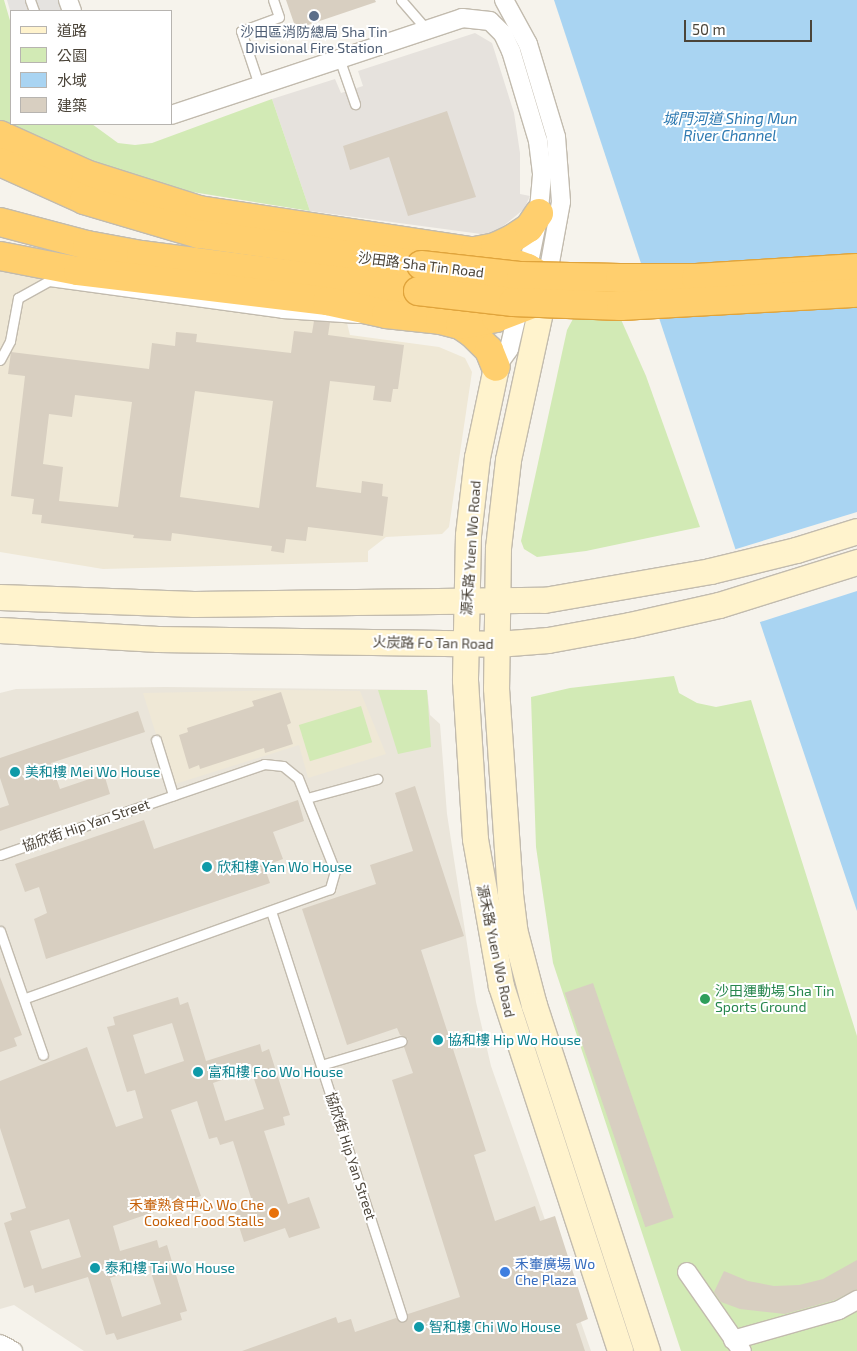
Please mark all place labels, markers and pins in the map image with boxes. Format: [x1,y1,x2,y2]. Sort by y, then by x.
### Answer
marker: 沙田區消防總局 Sha Tin Divisional Fire Station [308,10,320,22]
place label: 沙田區消防總局 Sha Tin Divisional Fire Station [240,24,388,56]
place label: 美和樓 Mei Wo House [25,764,161,780]
marker: 美和樓 Mei Wo House [9,766,21,778]
place label: 欣和樓 Yan Wo House [217,859,352,875]
marker: 欣和樓 Yan Wo House [201,861,213,873]
place label: 沙田運動場 Sha Tin Sports Ground [715,983,835,1016]
marker: 沙田運動場 Sha Tin Sports Ground [699,993,711,1005]
place label: 協和樓 Hip Wo House [448,1032,581,1048]
marker: 協和樓 Hip Wo House [432,1034,444,1046]
place label: 富和樓 Foo Wo House [208,1064,343,1080]
marker: 富和樓 Foo Wo House [192,1066,204,1078]
place label: 禾輋熟食中心 Wo Che Cooked Food Stalls [129,1197,264,1230]
marker: 禾輋熟食中心 Wo Che Cooked Food Stalls [268,1207,280,1219]
place label: 禾輋廣場 Wo Che Plaza [515,1256,595,1288]
place label: 泰和樓 Tai Wo House [105,1260,235,1276]
marker: 泰和樓 Tai Wo House [89,1262,101,1274]
marker: 禾輋廣場 Wo Che Plaza [499,1266,511,1278]
place label: 智和樓 Chi Wo House [429,1319,561,1335]
marker: 智和樓 Chi Wo House [413,1321,425,1333]

